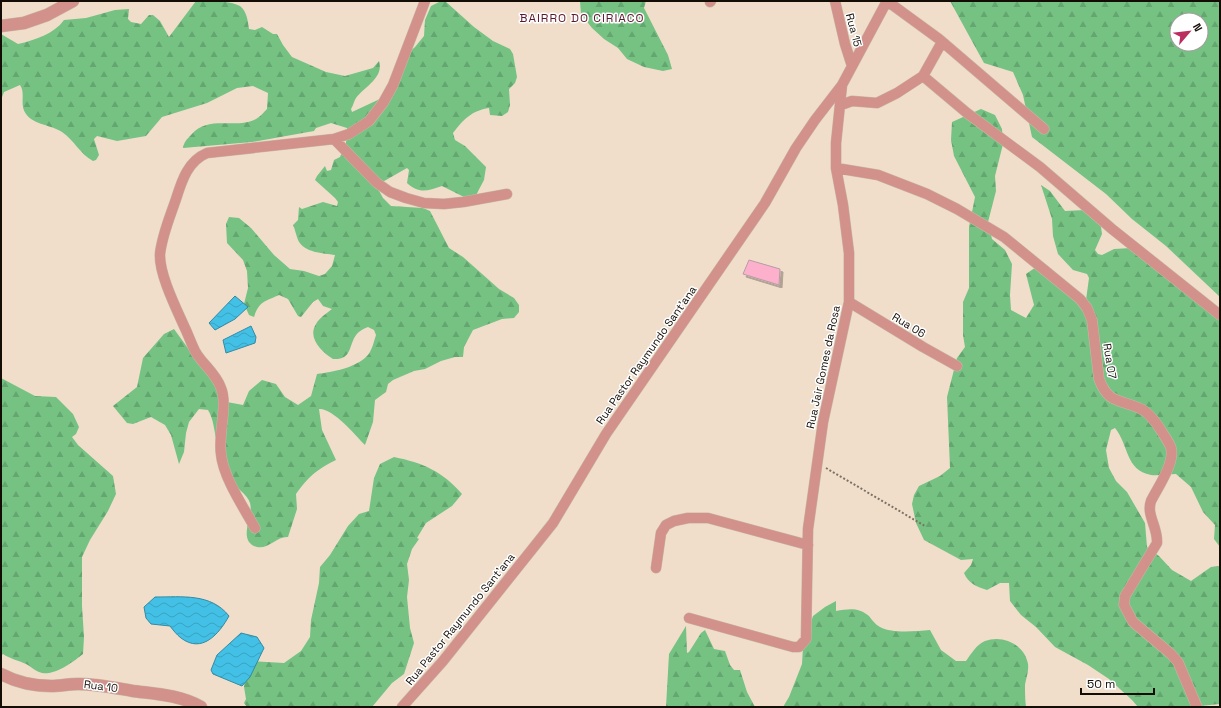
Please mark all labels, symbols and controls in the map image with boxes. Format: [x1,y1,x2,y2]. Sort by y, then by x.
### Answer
district label: BAIRRO DO CIRIACO [520,10,645,26]
street label: Rua 15 [843,12,865,49]
north arrow [1169,12,1209,52]
text: N [1190,21,1206,34]
street label: Rua Pastor Raymundo Sant’ana [593,282,700,427]
street label: Rua Jair Gomes da Rosa [803,303,843,430]
street label: Rua 06 [890,310,929,341]
street label: Rua 07 [1100,342,1120,380]
street label: Rua Pastor Raymundo Sant’ana [402,550,518,688]
scale bar [1081,670,1154,696]
text: 50 m [1087,676,1115,692]
street label: Rua 10 [83,677,119,695]

